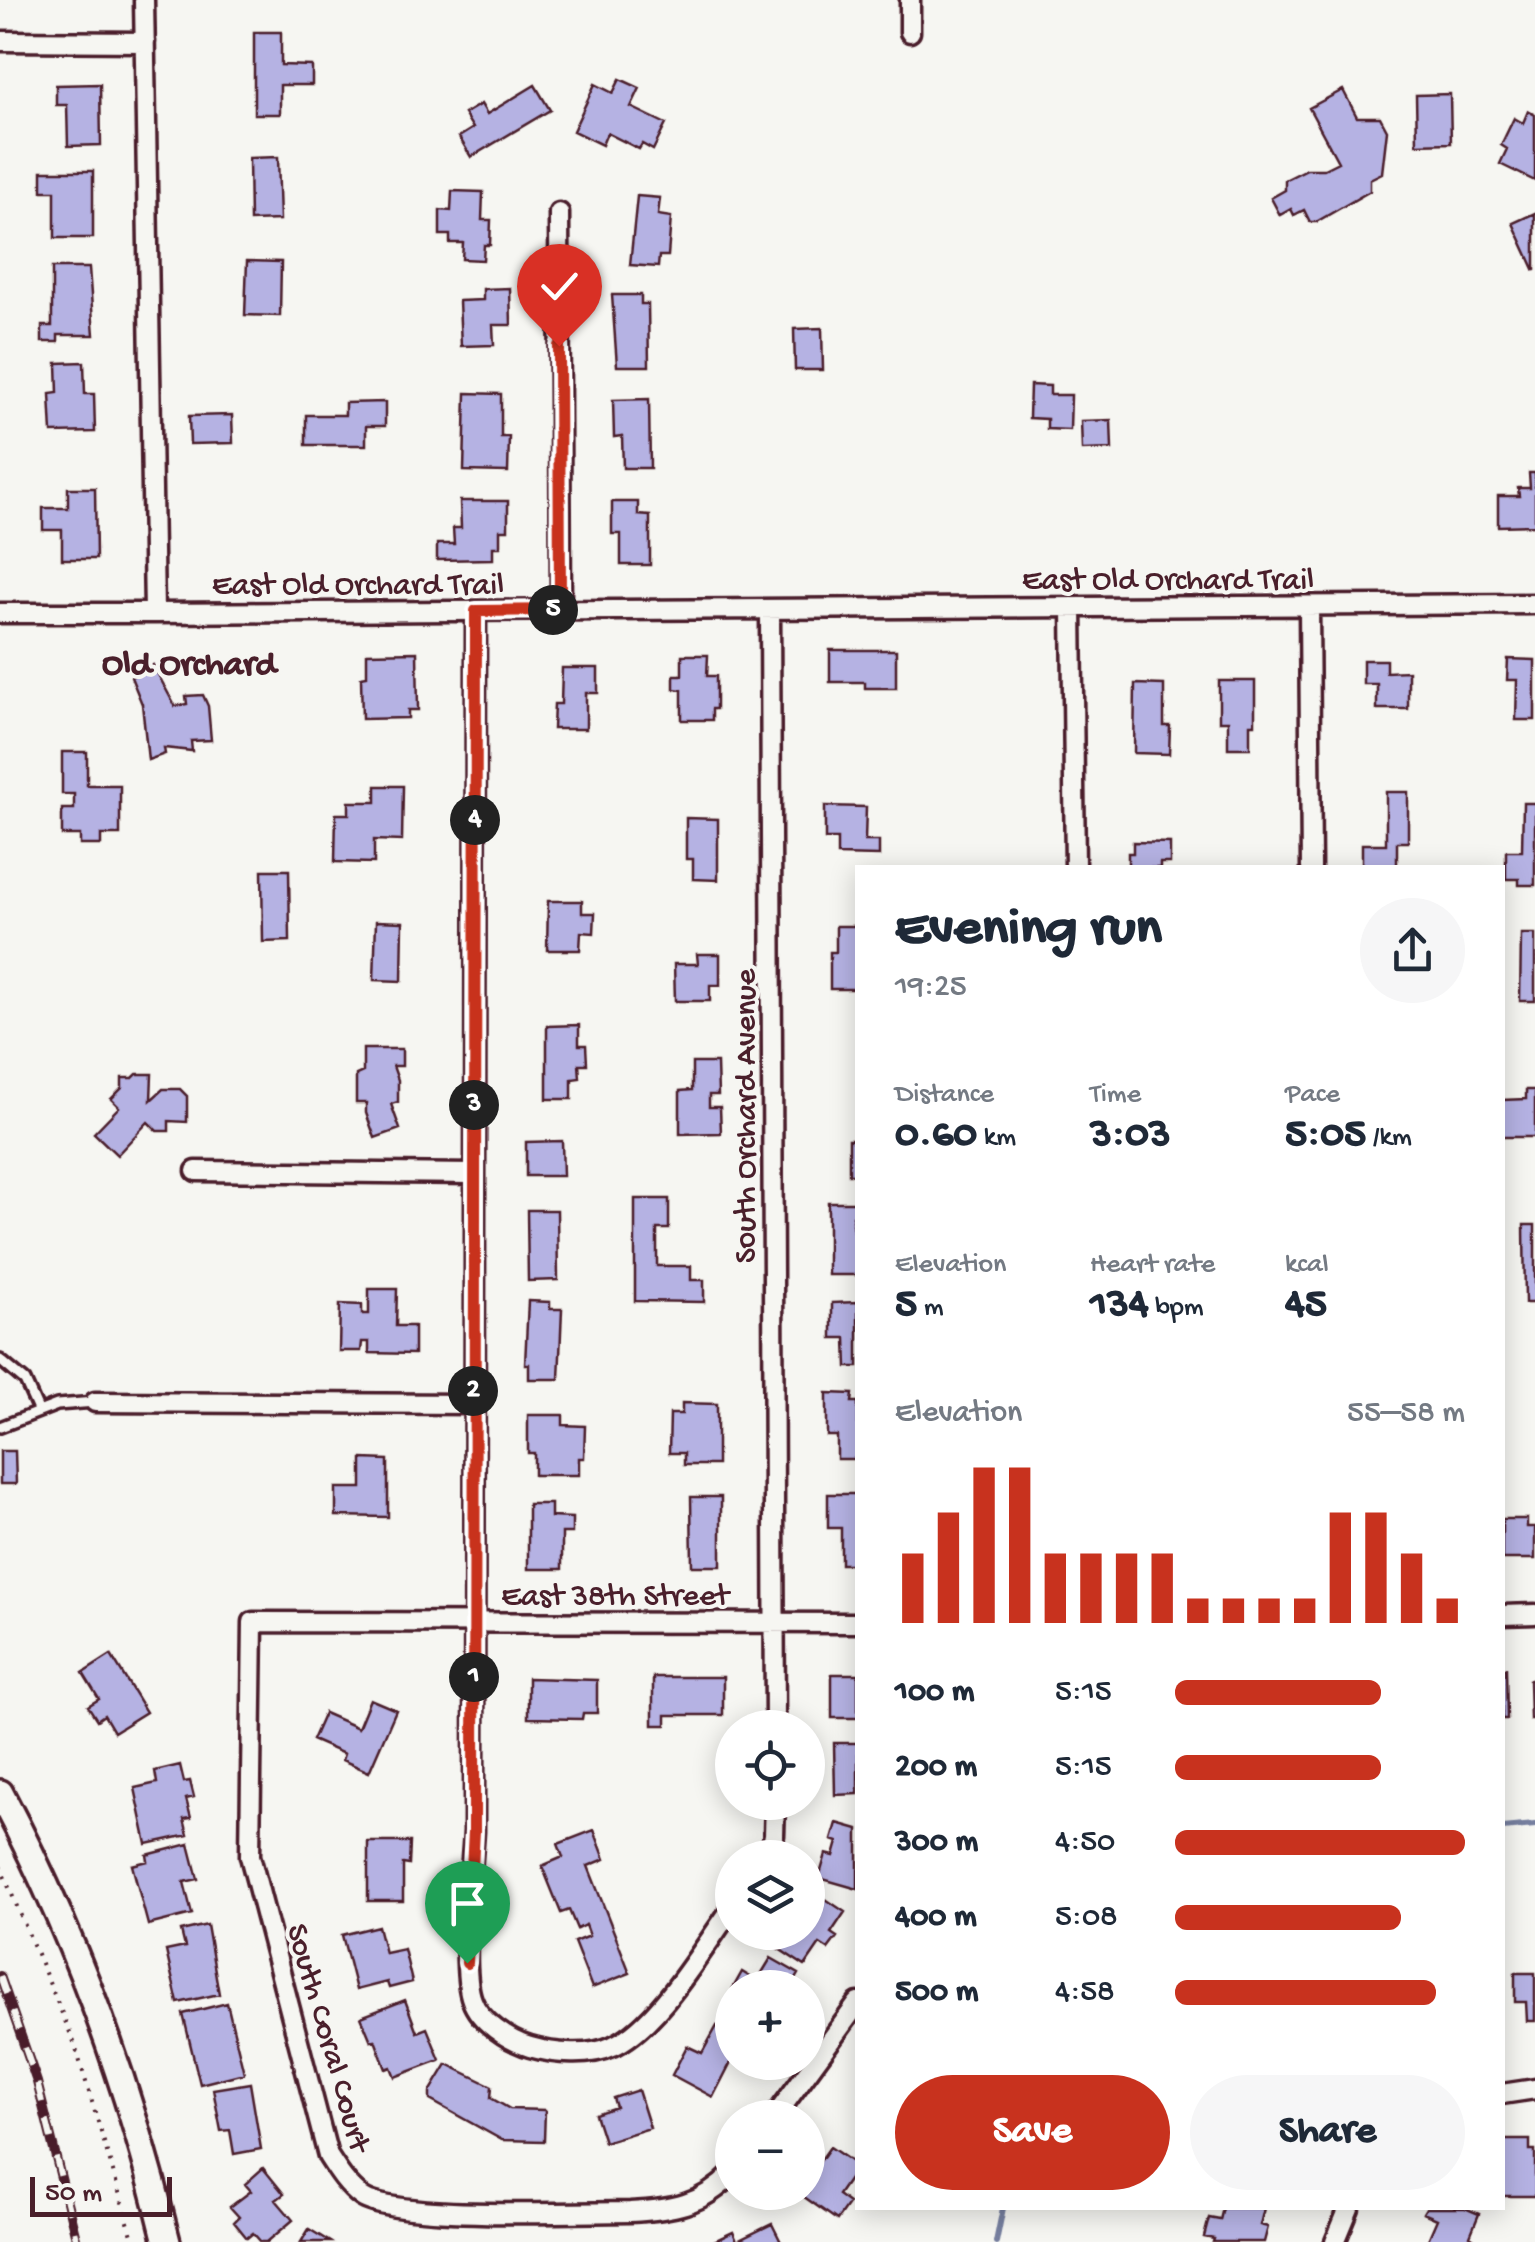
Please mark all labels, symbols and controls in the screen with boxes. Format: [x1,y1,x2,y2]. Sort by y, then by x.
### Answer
pin [517,244,602,347]
icon: check [532,259,587,314]
street label: East Old Orchard Trail [1022,563,1314,601]
street label: East Old Orchard Trail [212,568,504,606]
pin: 5 [528,585,578,635]
text: 5 [546,593,560,626]
district label: Old Orchard [102,646,280,687]
pin: 4 [450,795,500,845]
text: 4 [468,803,482,836]
button: share [1360,898,1465,1003]
text: Evening run [895,899,1162,963]
street label: South Orchard Avenue [729,968,767,1263]
text: 19:25 [895,969,967,1007]
text: Distance [895,1079,994,1112]
text: Time [1090,1079,1141,1112]
text: Pace [1285,1079,1340,1112]
pin: 3 [449,1080,499,1130]
text: 3 [467,1088,481,1121]
text: 0.60 [895,1112,977,1161]
text: 3:03 [1090,1112,1171,1161]
text: 5:05 [1285,1112,1366,1161]
text: km [977,1122,1016,1155]
text: /km [1366,1122,1412,1155]
text: Elevation [895,1249,1006,1282]
text: Heart rate [1090,1249,1215,1282]
text: kcal [1285,1249,1329,1282]
text: 5 [895,1282,917,1331]
text: 134 [1090,1282,1149,1331]
text: 45 [1285,1282,1327,1331]
text: m [917,1292,944,1325]
text: bpm [1149,1292,1204,1325]
pin: 2 [448,1366,498,1416]
text: 2 [466,1374,480,1407]
text: Elevation [895,1395,1022,1433]
text: 55–58 m [1347,1395,1465,1433]
street label: East 38th Street [501,1579,732,1617]
pin: 1 [449,1652,499,1702]
text: 1 [468,1660,480,1693]
text: 100 m [895,1674,975,1712]
text: 5:15 [1055,1674,1112,1712]
map controls [715,1710,825,2210]
button: locate [715,1710,825,1820]
text: 200 m [895,1749,977,1787]
text: 5:15 [1055,1749,1112,1787]
text: 300 m [895,1824,978,1862]
text: 4:50 [1055,1824,1115,1862]
button: layers [715,1840,825,1950]
pin [425,1861,510,1964]
icon: arrive [440,1876,495,1931]
text: 400 m [895,1899,977,1937]
text: 5:08 [1055,1899,1118,1937]
street label: South Coral Court [275,1920,378,2160]
button: + [715,1970,825,2080]
text: 500 m [895,1974,978,2012]
text: 4:58 [1055,1974,1115,2012]
button: Save [895,2075,1170,2190]
button: Share [1190,2075,1465,2190]
button: − [715,2100,825,2210]
scale bar [30,2172,172,2216]
text: 50 m [45,2178,102,2211]

